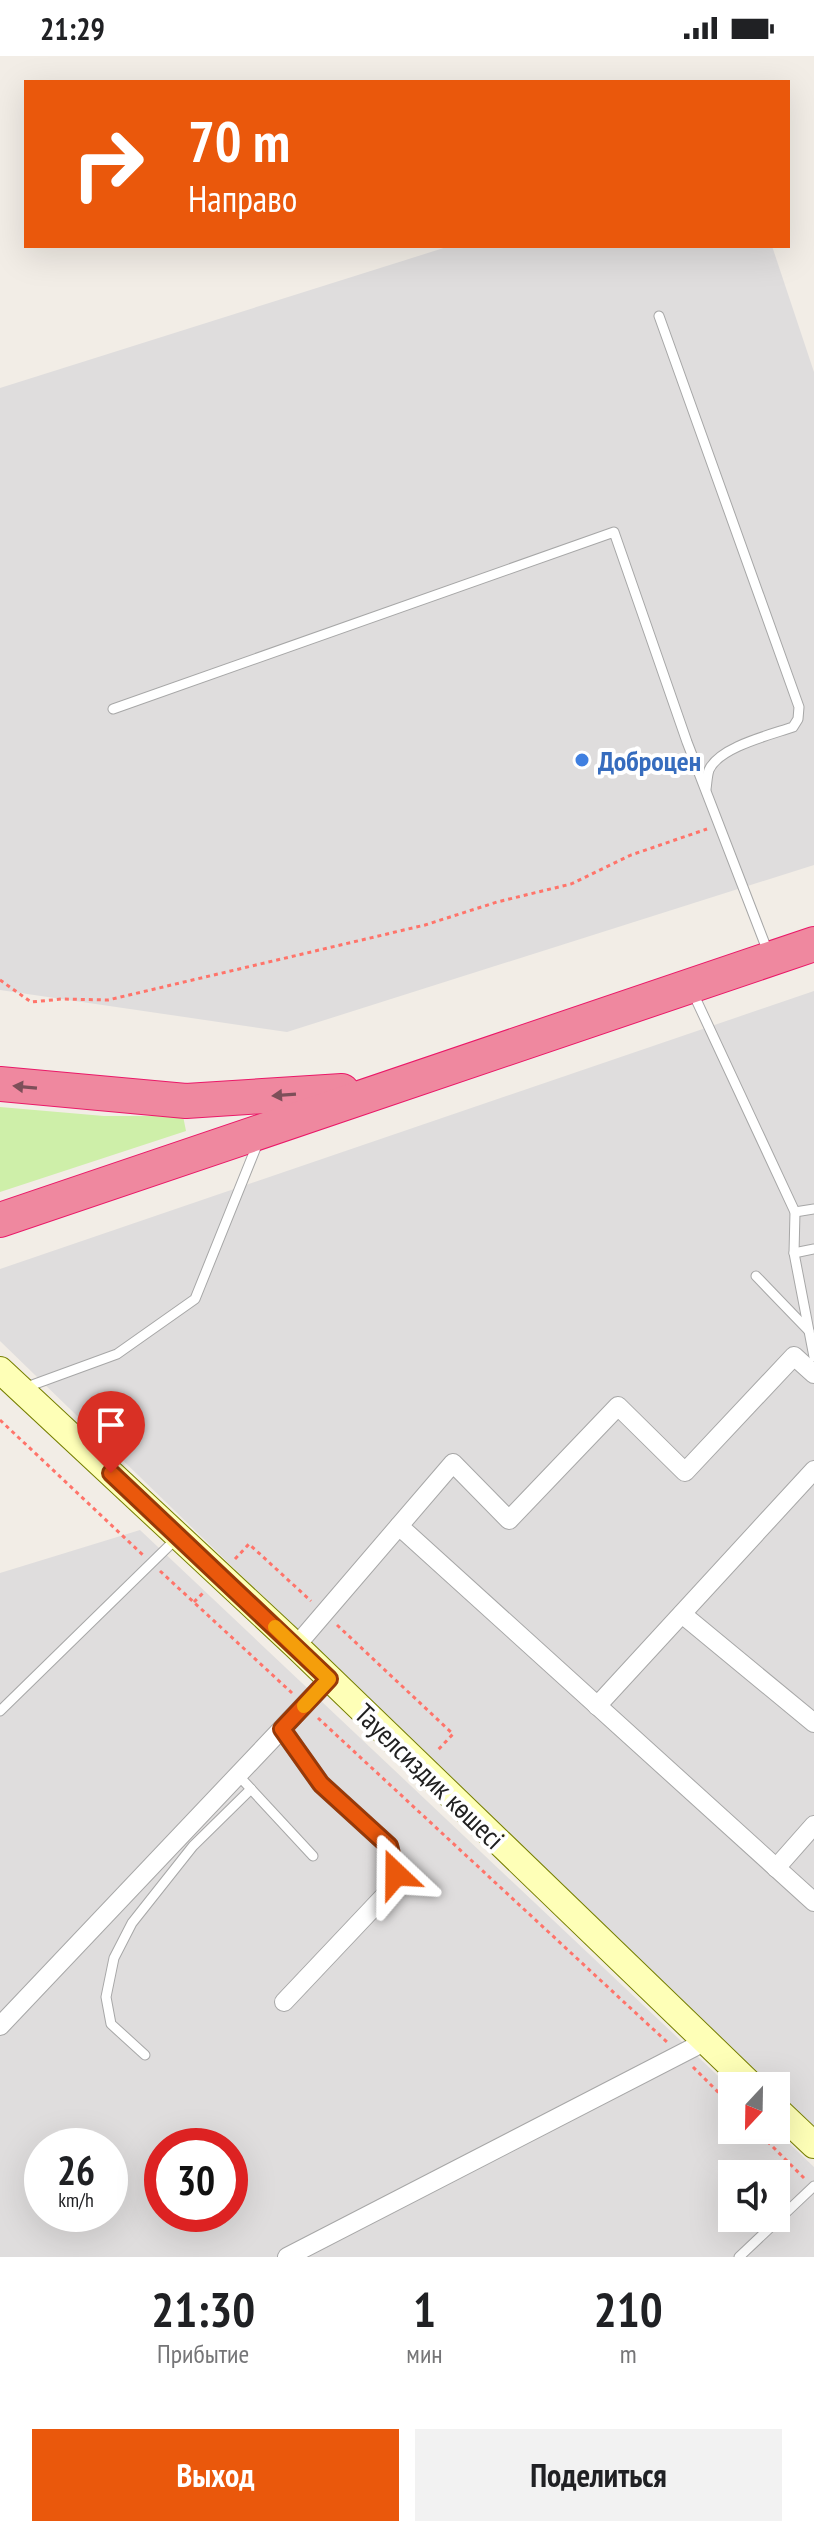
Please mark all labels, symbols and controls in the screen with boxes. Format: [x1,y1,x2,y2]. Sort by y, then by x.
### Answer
text: 21:29 [40,9,105,48]
text: 70 m [188,105,290,177]
icon: right [56,112,160,216]
text: Направо [188,175,297,222]
place label: Доброцен [598,742,701,779]
marker: Доброцен [573,751,591,769]
one-way arrow [12,1080,37,1093]
one-way arrow [272,1089,297,1102]
pin [77,1391,145,1473]
icon: arrive [89,1403,133,1447]
street label: Тауелсиздик көшесі [347,1695,513,1857]
position arrow [354,1832,438,1916]
north arrow [718,2072,790,2144]
map controls [718,2072,790,2232]
speed limit sign: 30 [144,2128,248,2232]
text: 26 [57,2144,95,2196]
button: sound [718,2160,790,2232]
text: km/h [58,2187,94,2213]
text: 21:30 [151,2278,255,2340]
text: 1 [413,2278,436,2340]
text: 210 [594,2278,663,2340]
text: Прибытие [157,2337,249,2370]
text: мин [406,2337,443,2370]
text: m [620,2337,637,2370]
button: Выход [32,2429,399,2521]
button: Поделиться [415,2429,782,2521]

